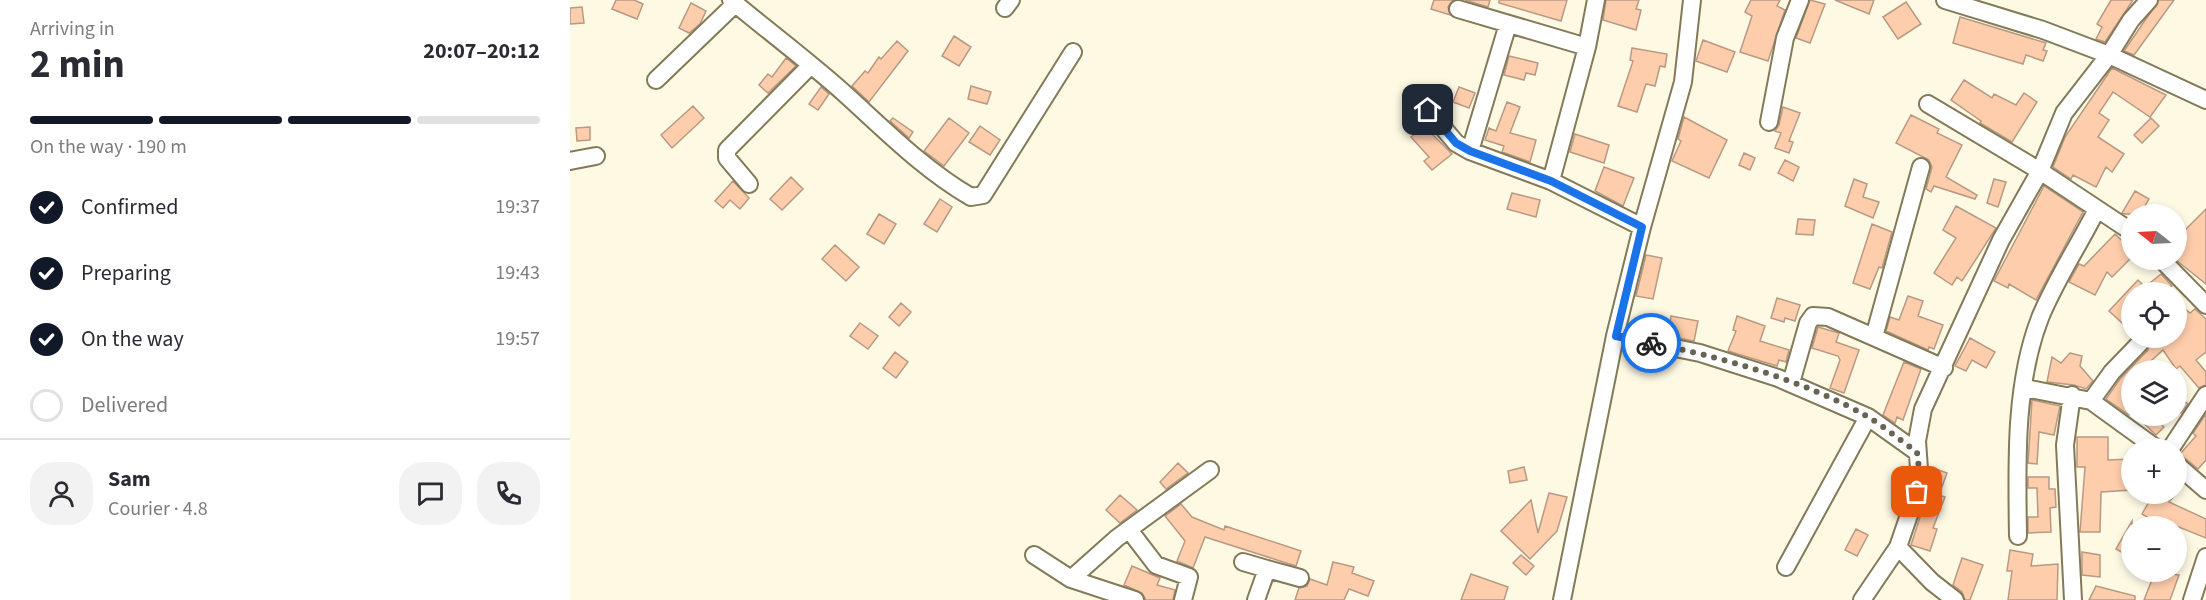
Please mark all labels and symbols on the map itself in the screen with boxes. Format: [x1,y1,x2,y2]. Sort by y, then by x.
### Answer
pin [1402,84,1453,135]
north arrow [2121,204,2187,270]
courier [1621,313,1681,373]
pin [1891,466,1942,517]

